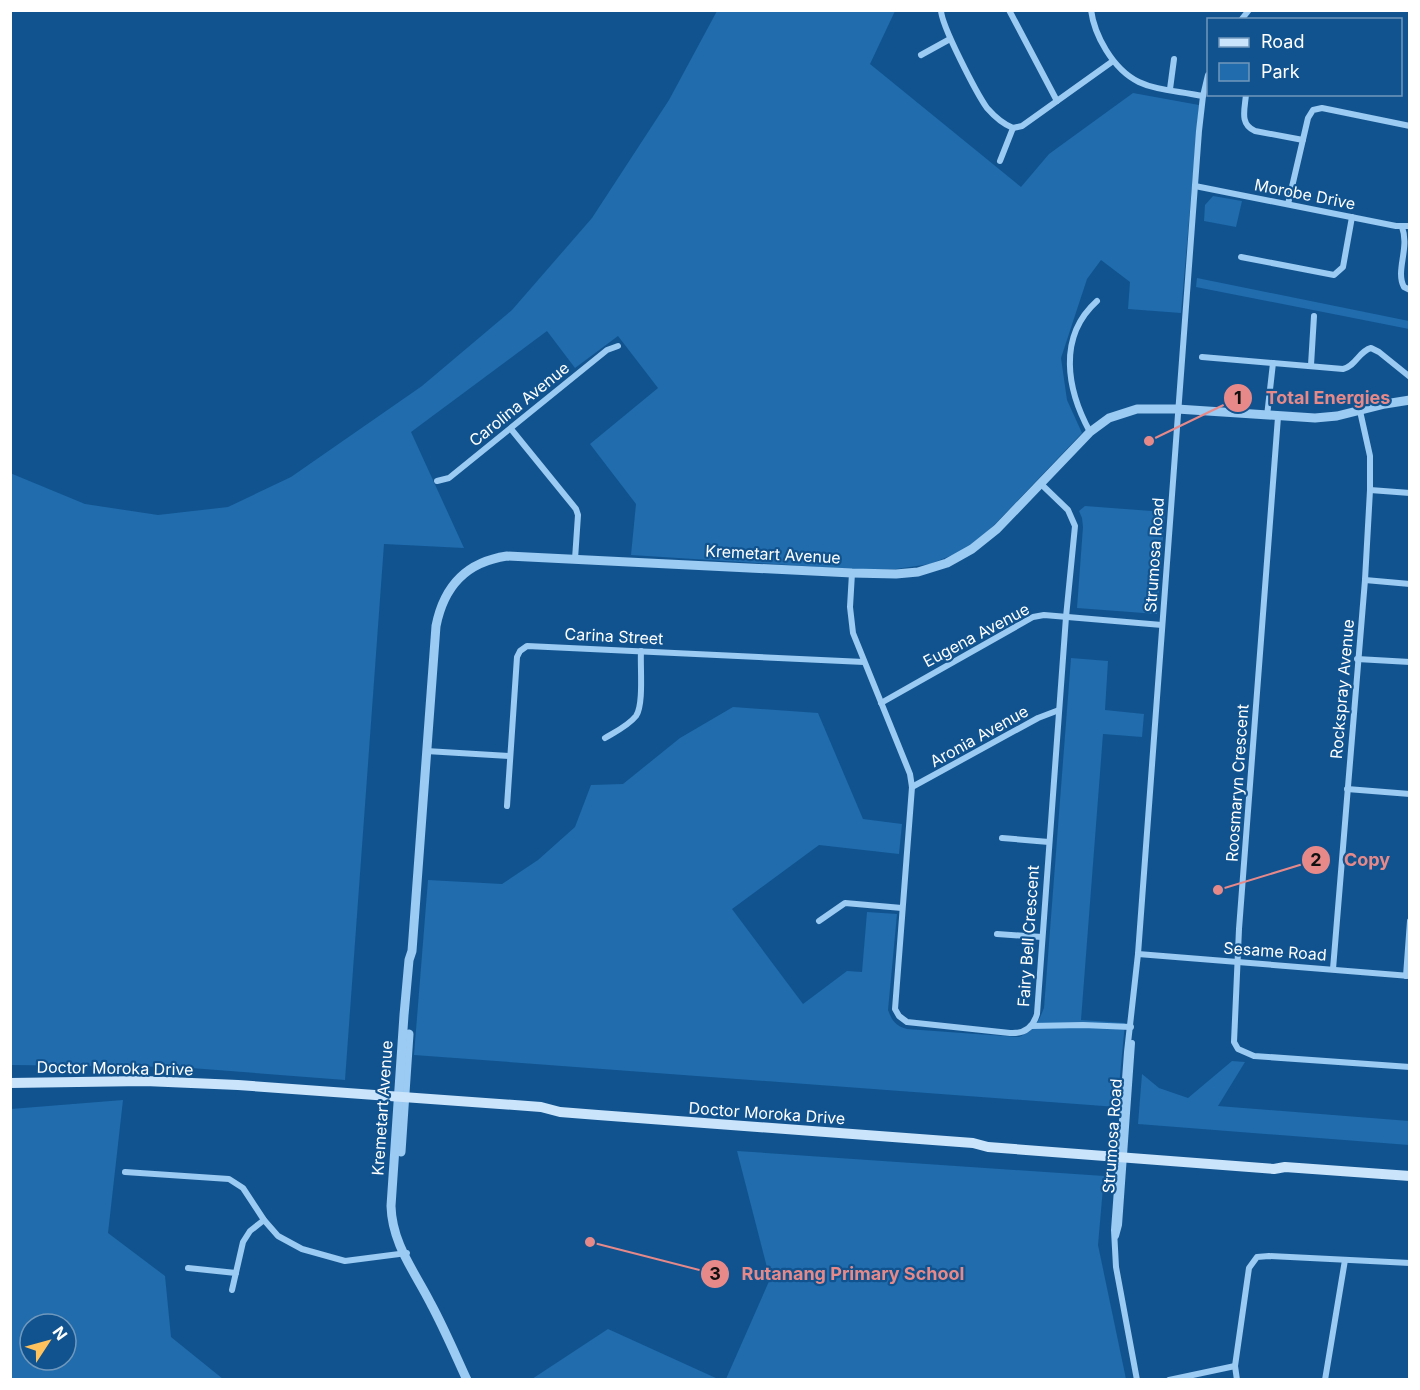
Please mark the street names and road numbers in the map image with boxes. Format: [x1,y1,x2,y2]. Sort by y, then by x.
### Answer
street label: Morobe Drive [1253,174,1357,214]
street label: Carolina Avenue [465,358,573,450]
street label: Strumosa Road [1140,497,1168,613]
street label: Kremetart Avenue [705,540,841,568]
street label: Eugena Avenue [919,599,1033,671]
street label: Rockspray Avenue [1326,618,1358,760]
street label: Carina Street [564,623,664,649]
street label: Aronia Avenue [926,701,1032,771]
street label: Roosmaryn Crescent [1222,703,1252,863]
street label: Fairy Bell Crescent [1013,864,1043,1008]
street label: Sesame Road [1223,937,1327,965]
street label: Kremetart Avenue [367,1040,397,1176]
street label: Doctor Moroka Drive [36,1057,194,1079]
street label: Strumosa Road [1098,1078,1126,1194]
street label: Doctor Moroka Drive [688,1098,846,1128]

